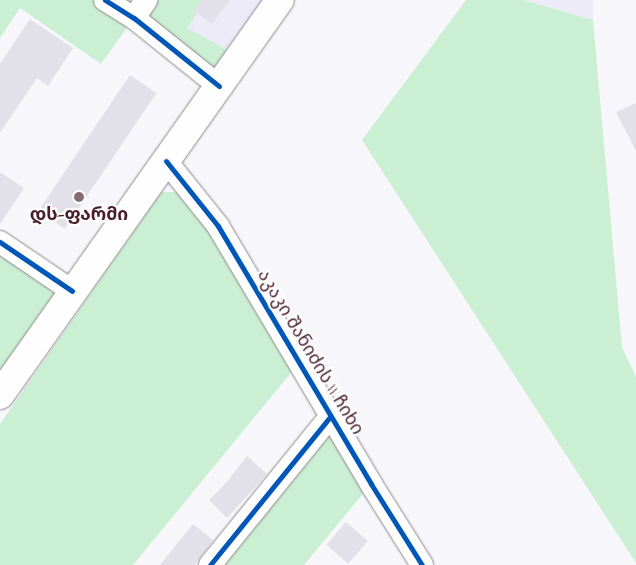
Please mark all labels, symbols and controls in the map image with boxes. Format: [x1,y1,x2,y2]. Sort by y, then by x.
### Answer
marker: დს-ფარმი [73,191,85,203]
place label: დს-ფარმი [30,205,128,227]
street label: აკაკი შანიძის II ჩიხი [251,267,367,439]

